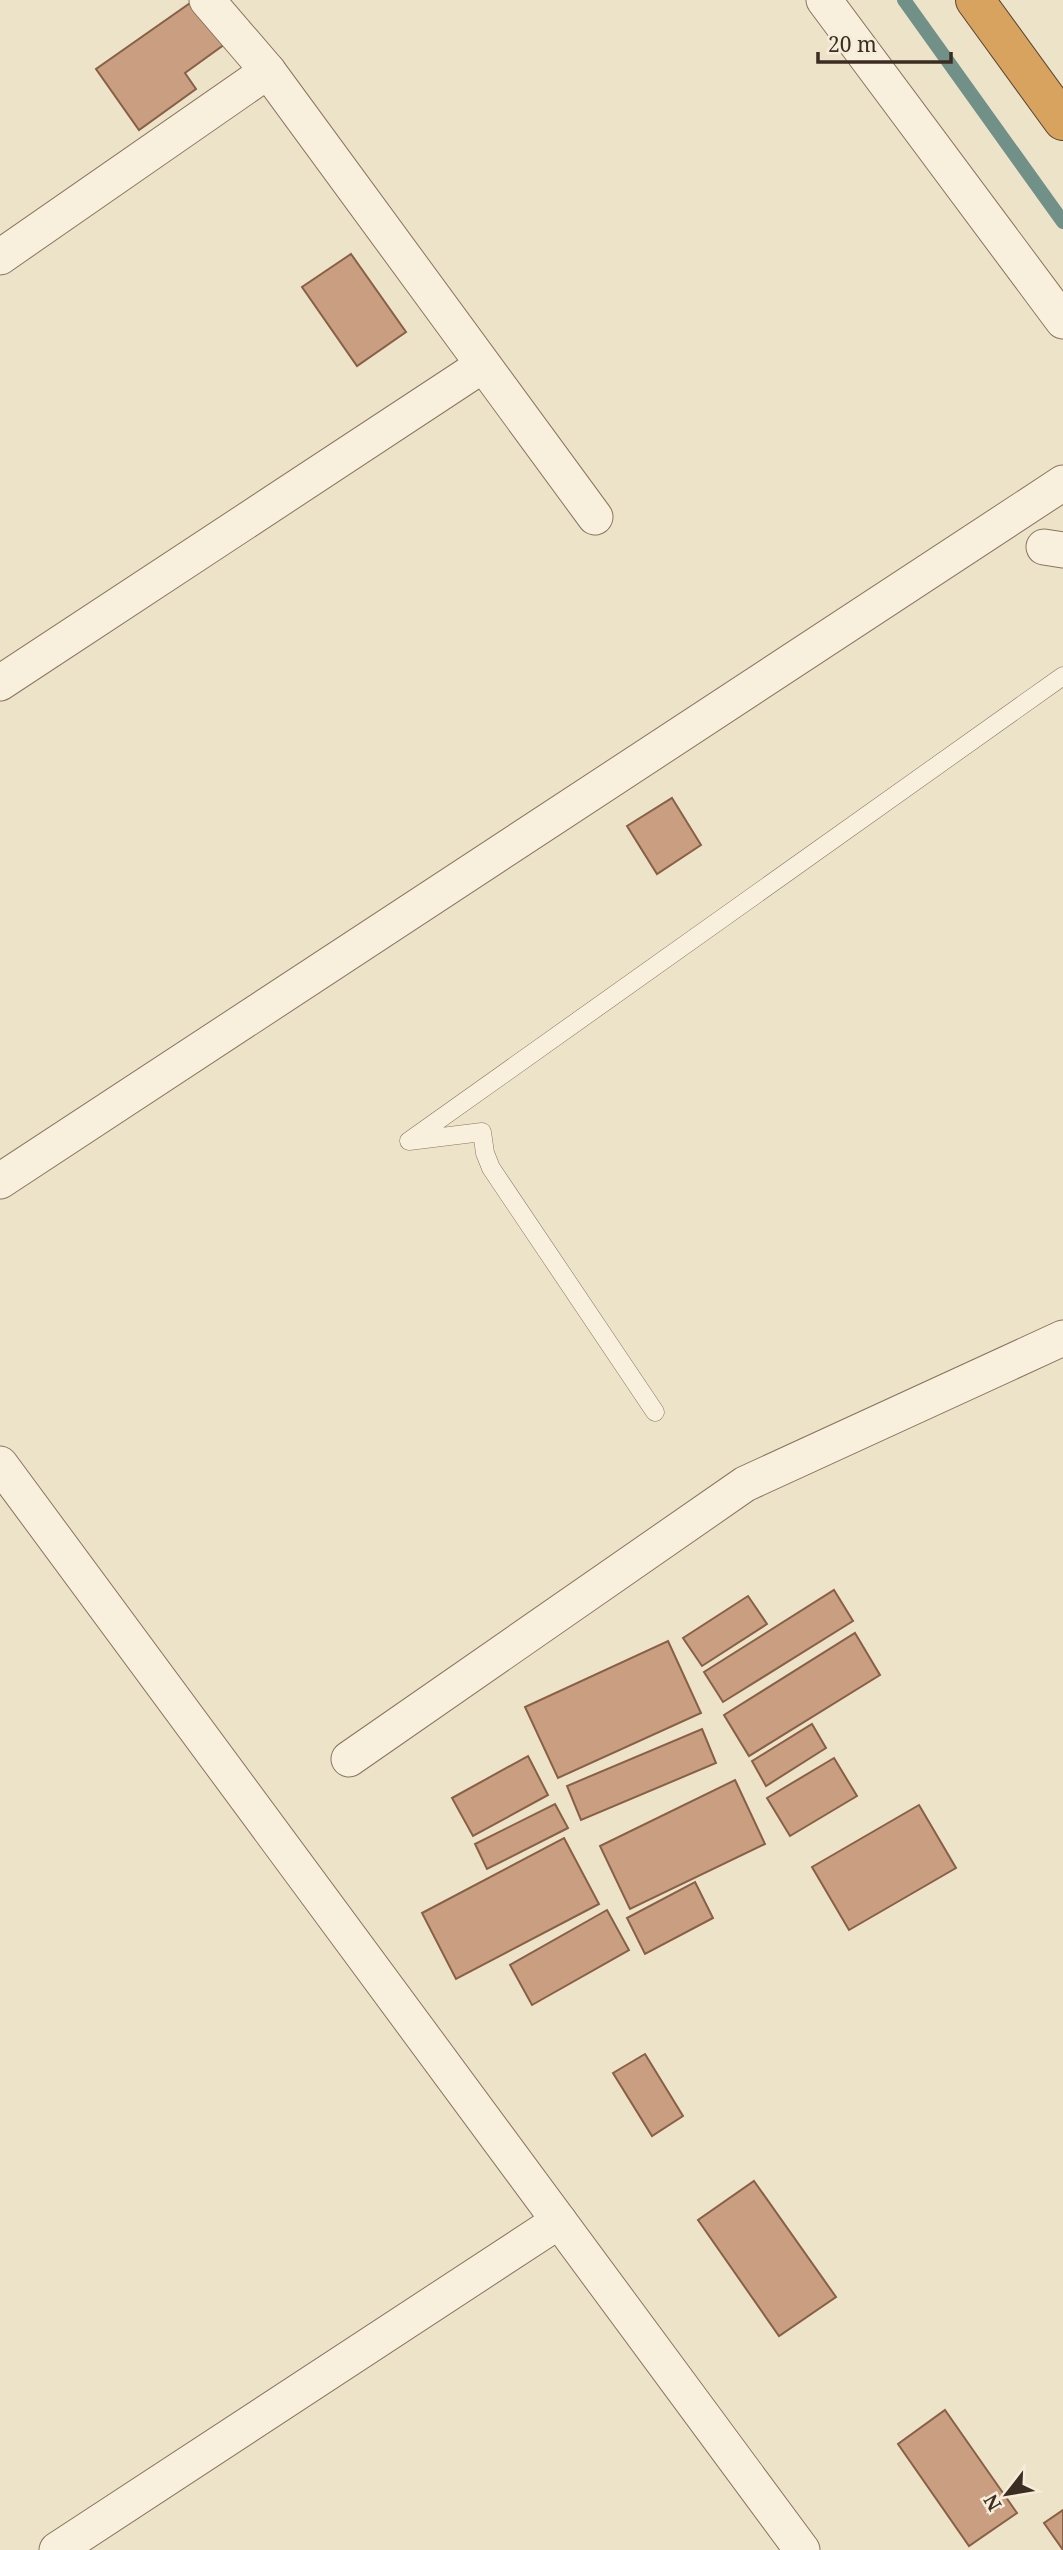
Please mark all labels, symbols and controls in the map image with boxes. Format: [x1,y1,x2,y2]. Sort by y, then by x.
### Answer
scale bar [818,21,951,65]
text: 20 m [828,30,877,58]
north arrow [972,2459,1042,2529]
text: N [977,2490,1007,2516]

